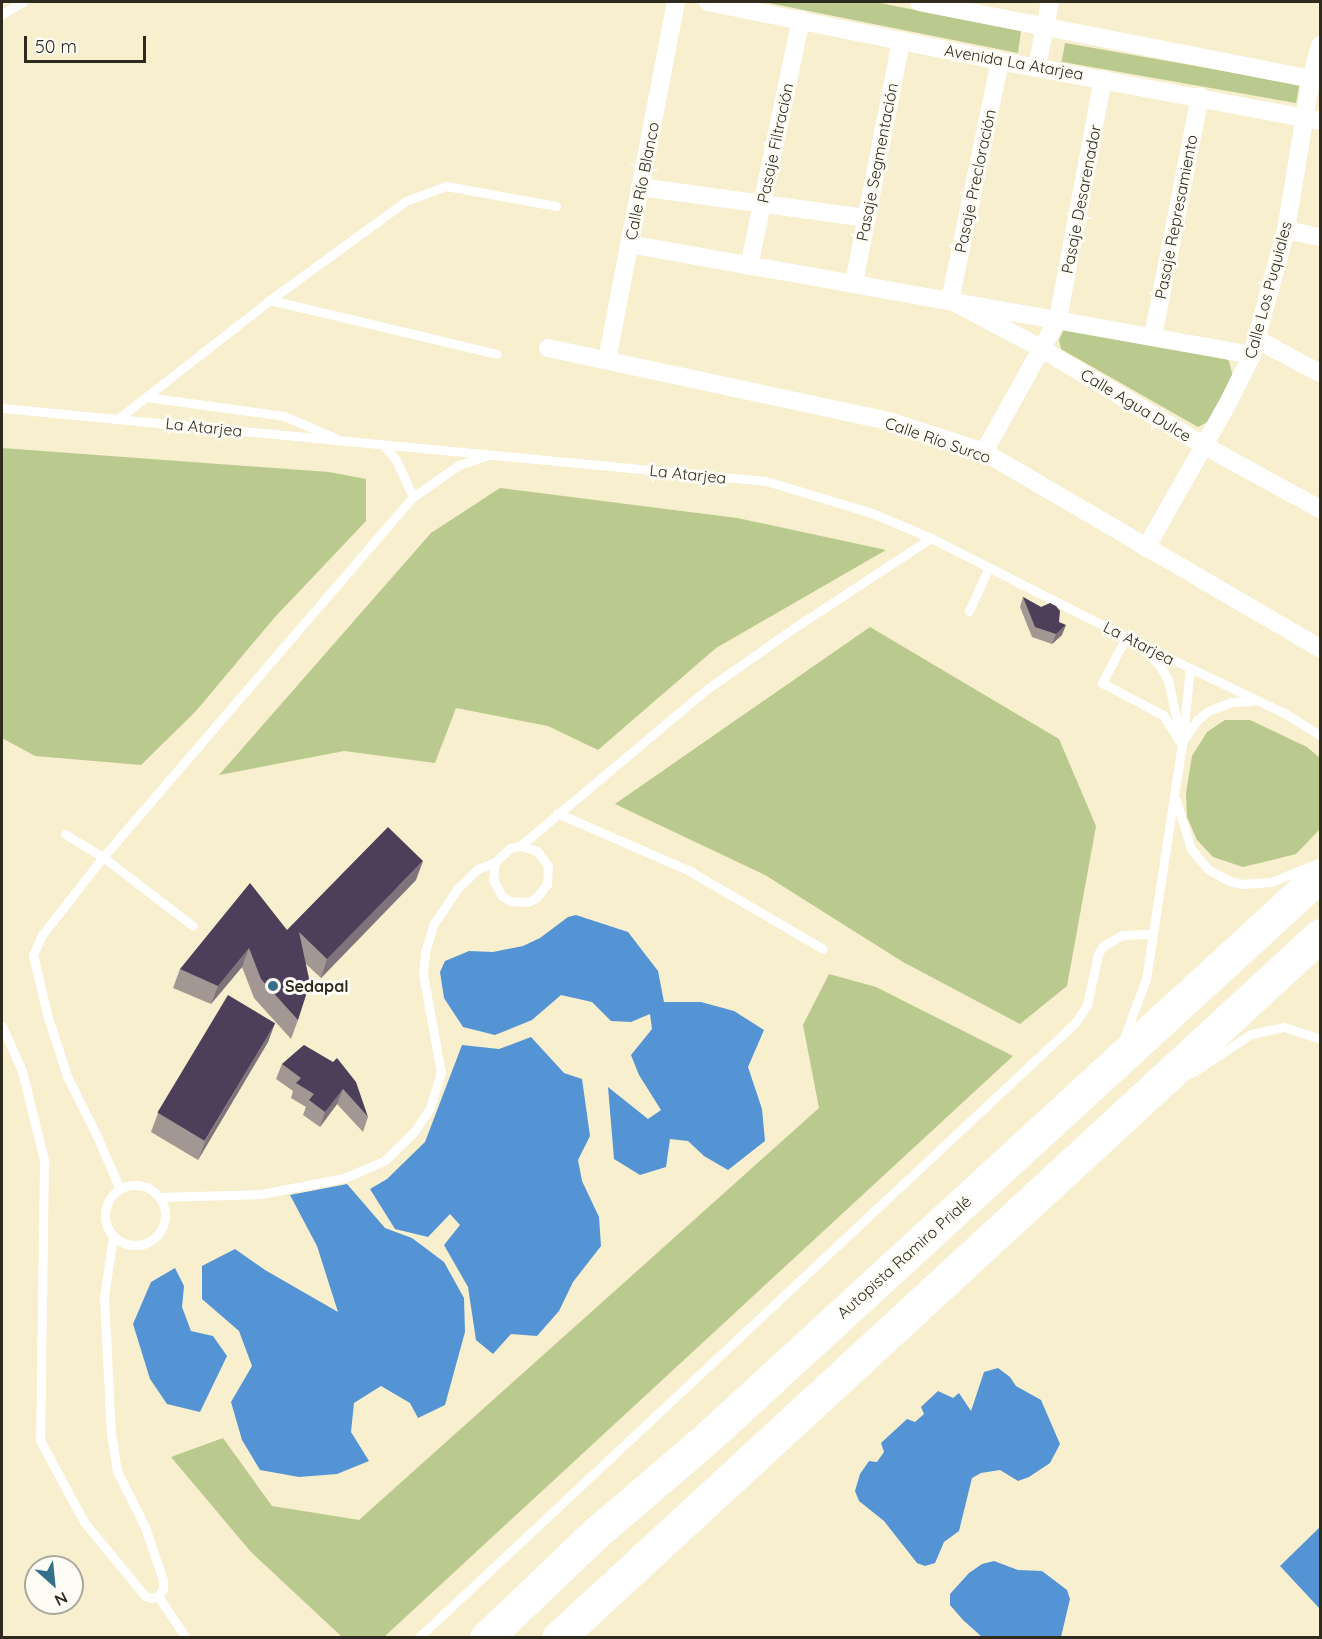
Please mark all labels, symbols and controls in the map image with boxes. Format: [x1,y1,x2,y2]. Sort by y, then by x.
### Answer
scale bar [27,24,148,62]
text: 50 m [35,35,77,58]
street label: Avenida La Atarjea [943,40,1085,84]
street label: Pasaje Filtración [753,81,797,205]
street label: Pasaje Segmentación [852,81,902,243]
street label: Pasaje Precloración [950,107,1000,255]
street label: Calle Río Blanco [621,120,663,242]
street label: Pasaje Desarenador [1057,123,1105,275]
street label: Pasaje Represamiento [1151,133,1201,301]
street label: Calle Los Puquiales [1240,219,1296,361]
street label: Calle Agua Dulce [1077,364,1195,446]
street label: La Atarjea [165,413,243,441]
street label: Calle Río Surco [883,413,993,467]
street label: La Atarjea [649,460,727,488]
street label: La Atarjea [1100,617,1178,669]
place label: Sedapal [285,976,349,996]
marker: Sedapal [266,979,280,993]
street label: Autopista Ramiro Prialé [833,1192,975,1322]
north arrow [24,1555,84,1615]
text: N [51,1588,71,1611]

